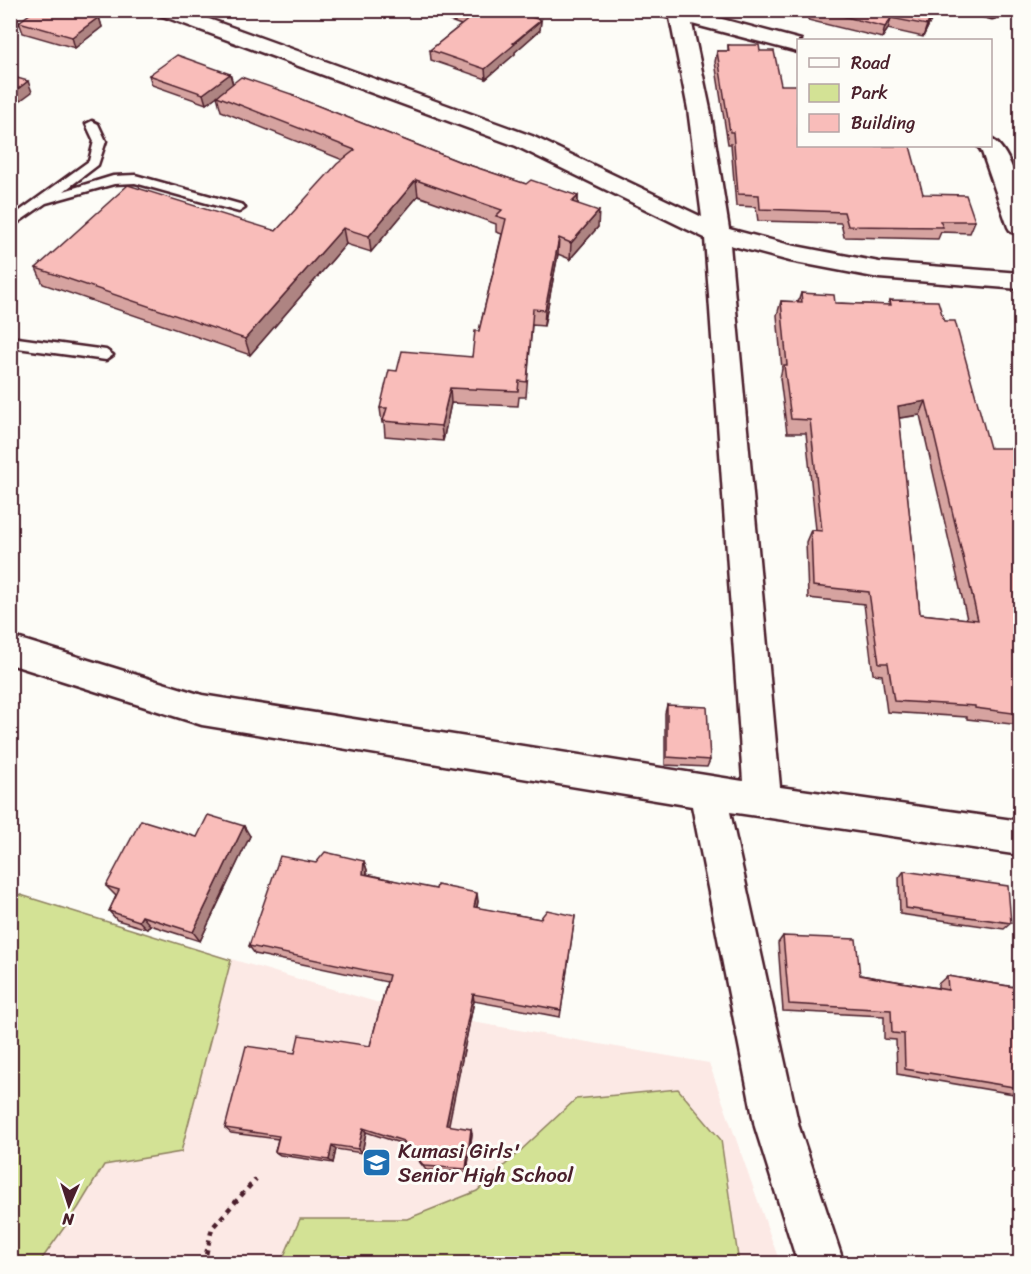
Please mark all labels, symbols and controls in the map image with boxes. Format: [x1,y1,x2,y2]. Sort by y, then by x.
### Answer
legend [797,39,992,147]
text: Road [851,47,891,79]
text: Park [851,77,888,109]
text: Building [851,107,915,139]
place label: Kumasi Girls' Senior High School [398,1132,574,1194]
school or university icon: Kumasi Girls' Senior High School [361,1147,393,1179]
north arrow [39,1175,99,1235]
text: N [61,1205,76,1234]

